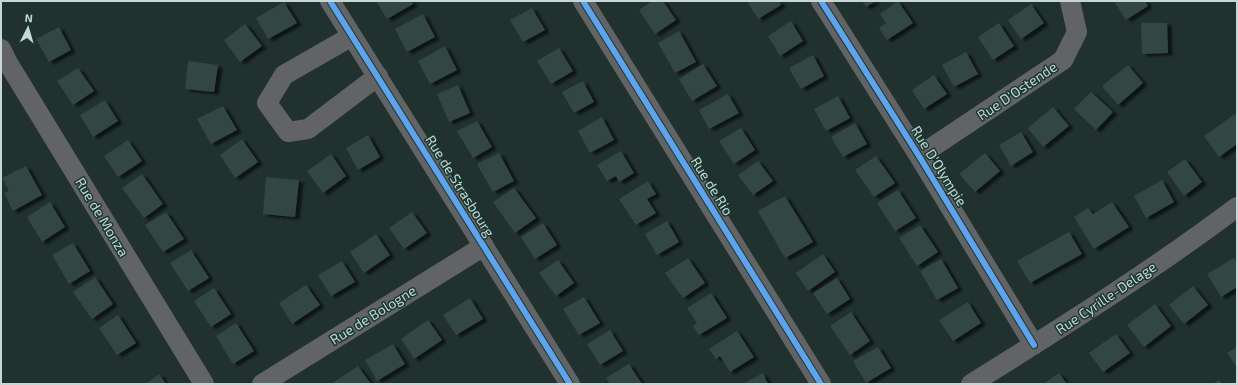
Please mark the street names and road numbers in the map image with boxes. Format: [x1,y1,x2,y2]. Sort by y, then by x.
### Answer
street label: Rue D'Ostende [974,58,1060,123]
street label: Rue D'Olympie [908,122,971,209]
street label: Rue de Strasbourg [422,132,499,240]
street label: Rue de Rio [688,153,737,218]
street label: Rue de Monza [72,174,133,259]
street label: Rue Cyrille-Delage [1052,258,1159,338]
street label: Rue de Bologne [327,281,419,348]

